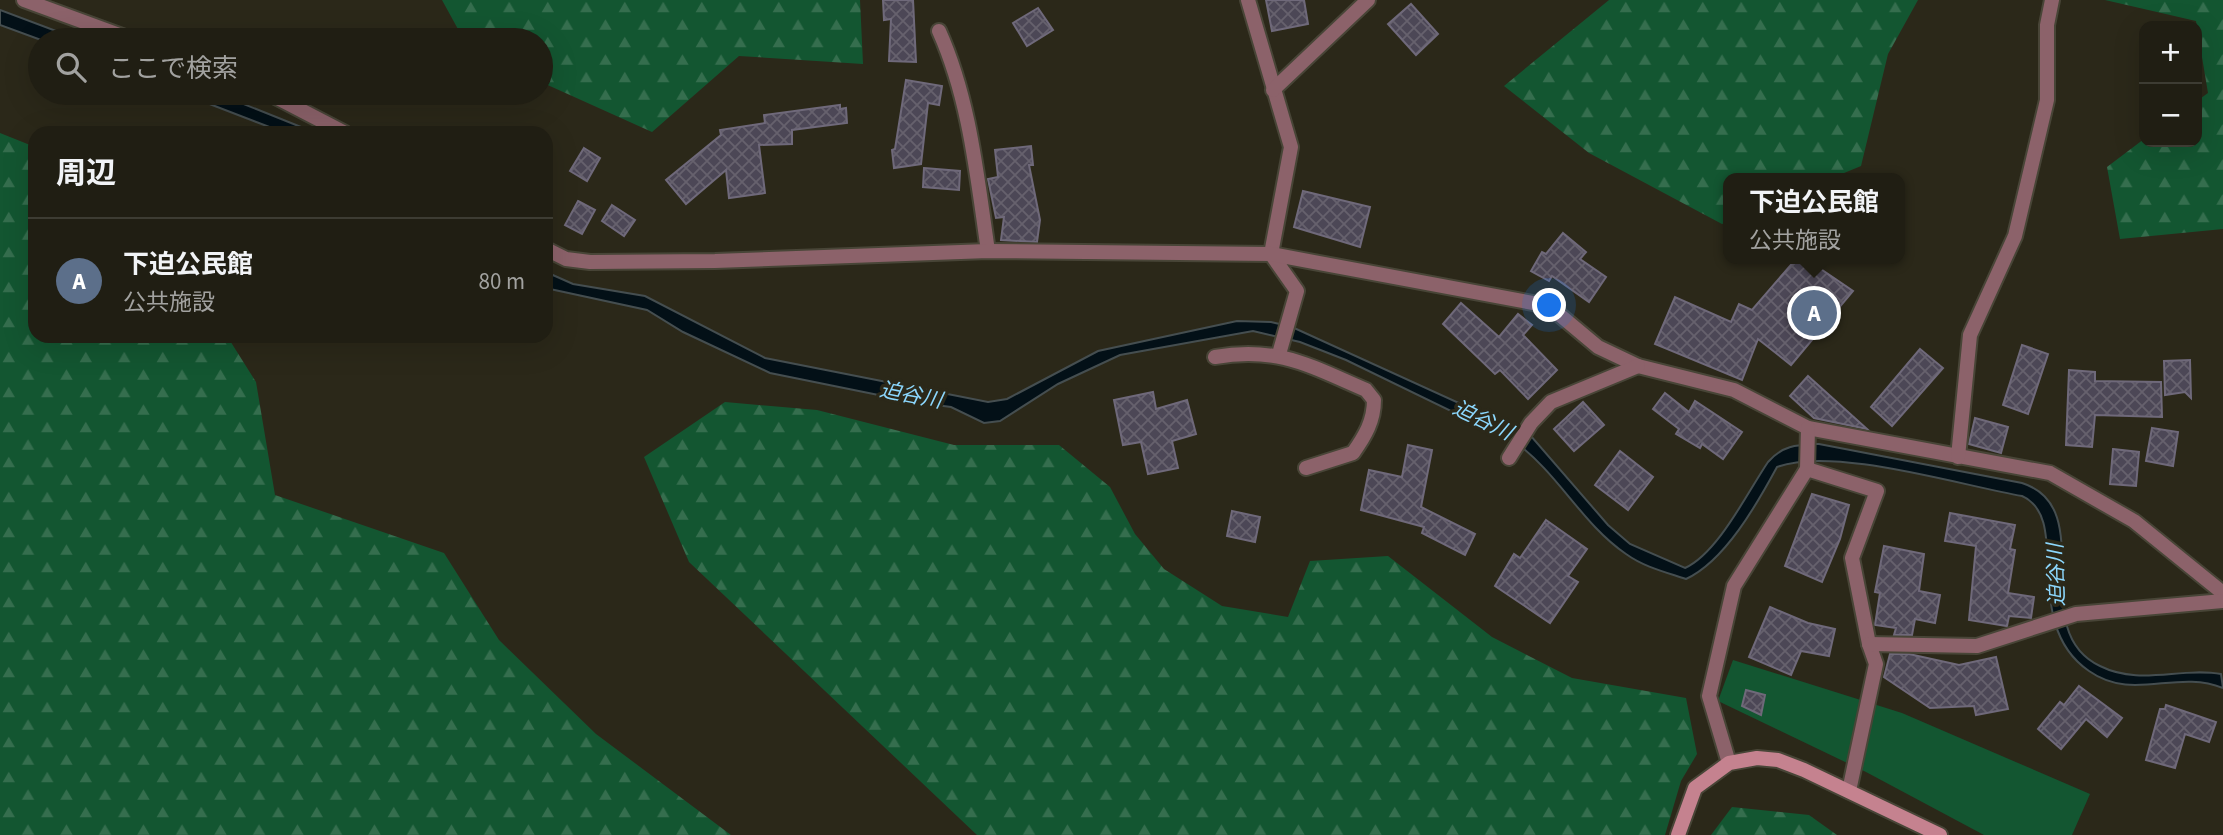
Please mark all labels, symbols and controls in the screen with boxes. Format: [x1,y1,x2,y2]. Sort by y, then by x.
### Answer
map controls [2139,21,2202,147]
button: + [2139,21,2202,84]
search box [28,28,553,105]
icon: search [52,48,90,86]
text: ここで検索 [108,50,238,87]
button: − [2139,84,2202,147]
text: 周辺 [56,152,116,195]
popup [1723,173,1905,264]
text: 下迫公民館 [1749,184,1879,221]
text: 公共施設 [1749,224,1841,257]
text: 下迫公民館 [123,246,253,283]
text: A [72,265,86,298]
text: 80 m [478,265,525,298]
text: 公共施設 [123,286,215,319]
pin: A [1791,287,1837,339]
your location [1532,288,1566,322]
water label: 迫谷川 [877,374,947,416]
water label: 迫谷川 [1448,393,1520,448]
water label: 迫谷川 [2040,541,2072,607]

